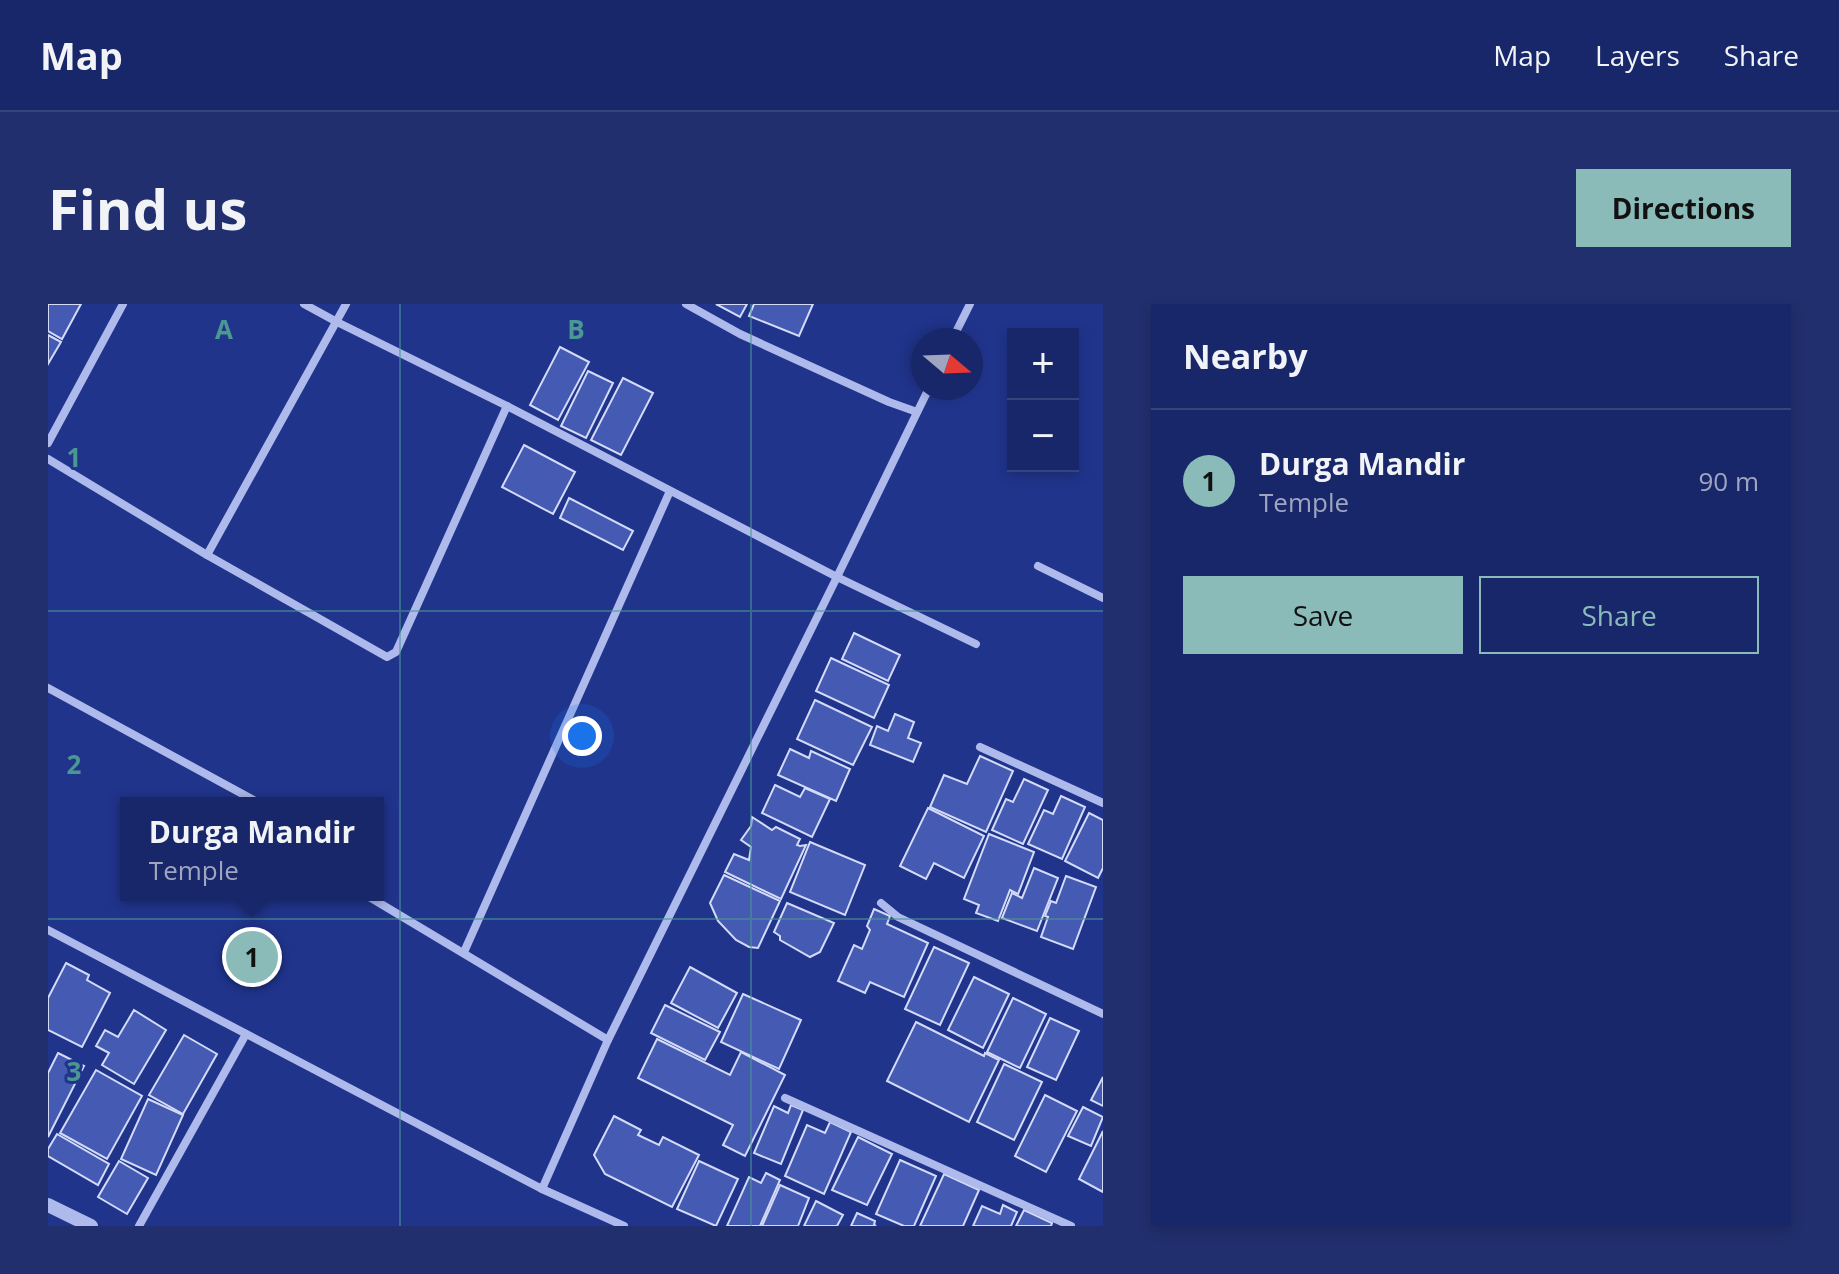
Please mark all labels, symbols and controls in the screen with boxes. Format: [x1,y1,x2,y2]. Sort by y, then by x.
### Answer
text: Map [40,29,123,81]
text: Map [1493,36,1551,74]
text: Layers [1595,36,1680,74]
text: Share [1724,36,1799,74]
button: Directions [1576,169,1791,247]
text: Find us [48,170,247,246]
text: A [215,311,233,347]
text: B [567,311,585,347]
north arrow [911,328,983,400]
map controls [1007,328,1079,472]
button: + [1007,328,1079,400]
text: Nearby [1183,333,1308,379]
button: − [1007,400,1079,472]
text: 1 [67,439,81,475]
text: Durga Mandir [1259,443,1465,484]
text: 1 [1202,463,1216,499]
text: 90 m [1698,463,1759,499]
text: Temple [1259,484,1349,520]
button: Save [1183,576,1463,654]
button: Share [1479,576,1759,654]
your location [562,716,602,756]
text: 2 [67,746,82,782]
popup [120,797,384,901]
text: Durga Mandir [149,811,355,852]
text: Temple [149,852,239,888]
pin: 1 [226,927,278,987]
text: 3 [67,1053,81,1089]

